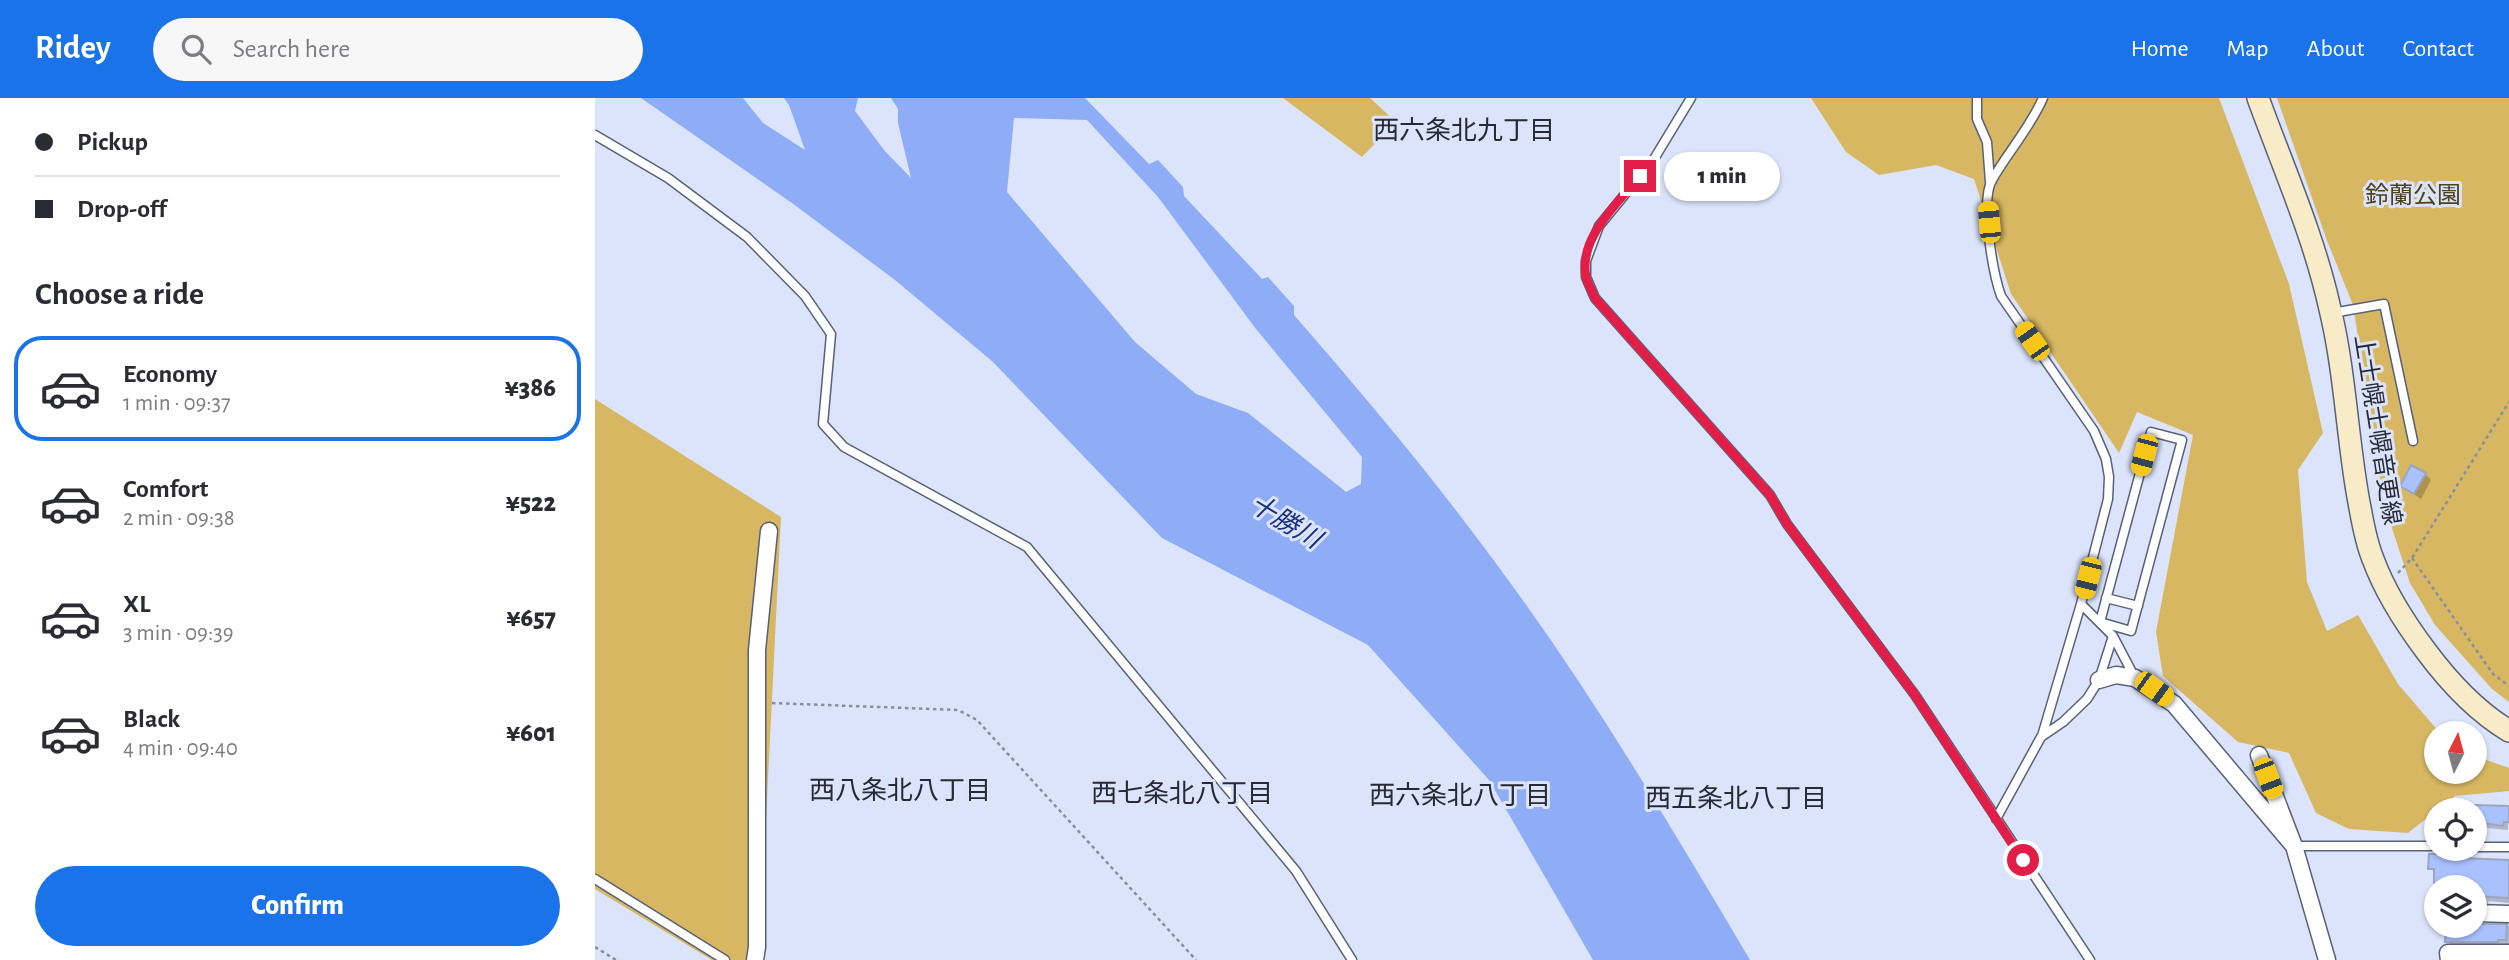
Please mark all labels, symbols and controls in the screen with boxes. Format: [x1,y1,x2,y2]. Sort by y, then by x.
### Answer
search box [153,18,643,81]
icon: search [177,30,215,68]
text: Ridey [35,32,111,65]
text: Search here [233,36,350,62]
text: Home [2131,37,2189,61]
text: Map [2227,37,2269,61]
text: About [2307,37,2364,61]
text: Contact [2402,37,2474,61]
district label: 西六条北九丁目 [1373,116,1555,144]
text: Pickup [77,129,148,155]
callout: 1 min [1665,152,1780,200]
route end [1624,160,1656,192]
text: 1 min [1698,165,1746,188]
park label: 鈴蘭公園 [2365,182,2461,208]
text: Drop-off [77,196,166,222]
car [1977,200,2002,244]
text: Choose a ride [35,278,204,310]
car [2012,318,2053,364]
street label: 上士幌士幌音更線 [2350,333,2406,527]
icon: car [39,357,102,420]
text: Economy [123,361,217,387]
text: ¥386 [505,375,556,401]
text: 1 min · 09:37 [123,392,231,415]
car [2129,432,2160,478]
icon: car [39,472,102,535]
text: Comfort [123,476,208,502]
text: ¥522 [505,490,556,516]
water label: 十勝川 [1245,490,1328,555]
text: 2 min · 09:38 [123,507,235,530]
car [2073,555,2104,601]
icon: car [39,587,102,650]
text: XL [123,591,150,617]
text: ¥657 [506,605,556,631]
text: 3 min · 09:39 [123,622,233,645]
car [2131,668,2178,710]
icon: car [39,702,102,765]
text: Black [123,706,180,732]
text: ¥601 [506,720,556,746]
north arrow [2424,721,2487,784]
map controls [2424,721,2487,938]
text: 4 min · 09:40 [123,737,238,760]
car [2251,755,2286,801]
district label: 西八条北八丁目 [809,776,991,804]
district label: 西七条北八丁目 [1091,779,1273,807]
district label: 西六条北八丁目 [1369,781,1551,809]
district label: 西五条北八丁目 [1645,784,1827,812]
button: locate [2424,798,2487,861]
route start [2007,844,2039,876]
button: Confirm [35,866,560,946]
button: layers [2424,875,2487,938]

